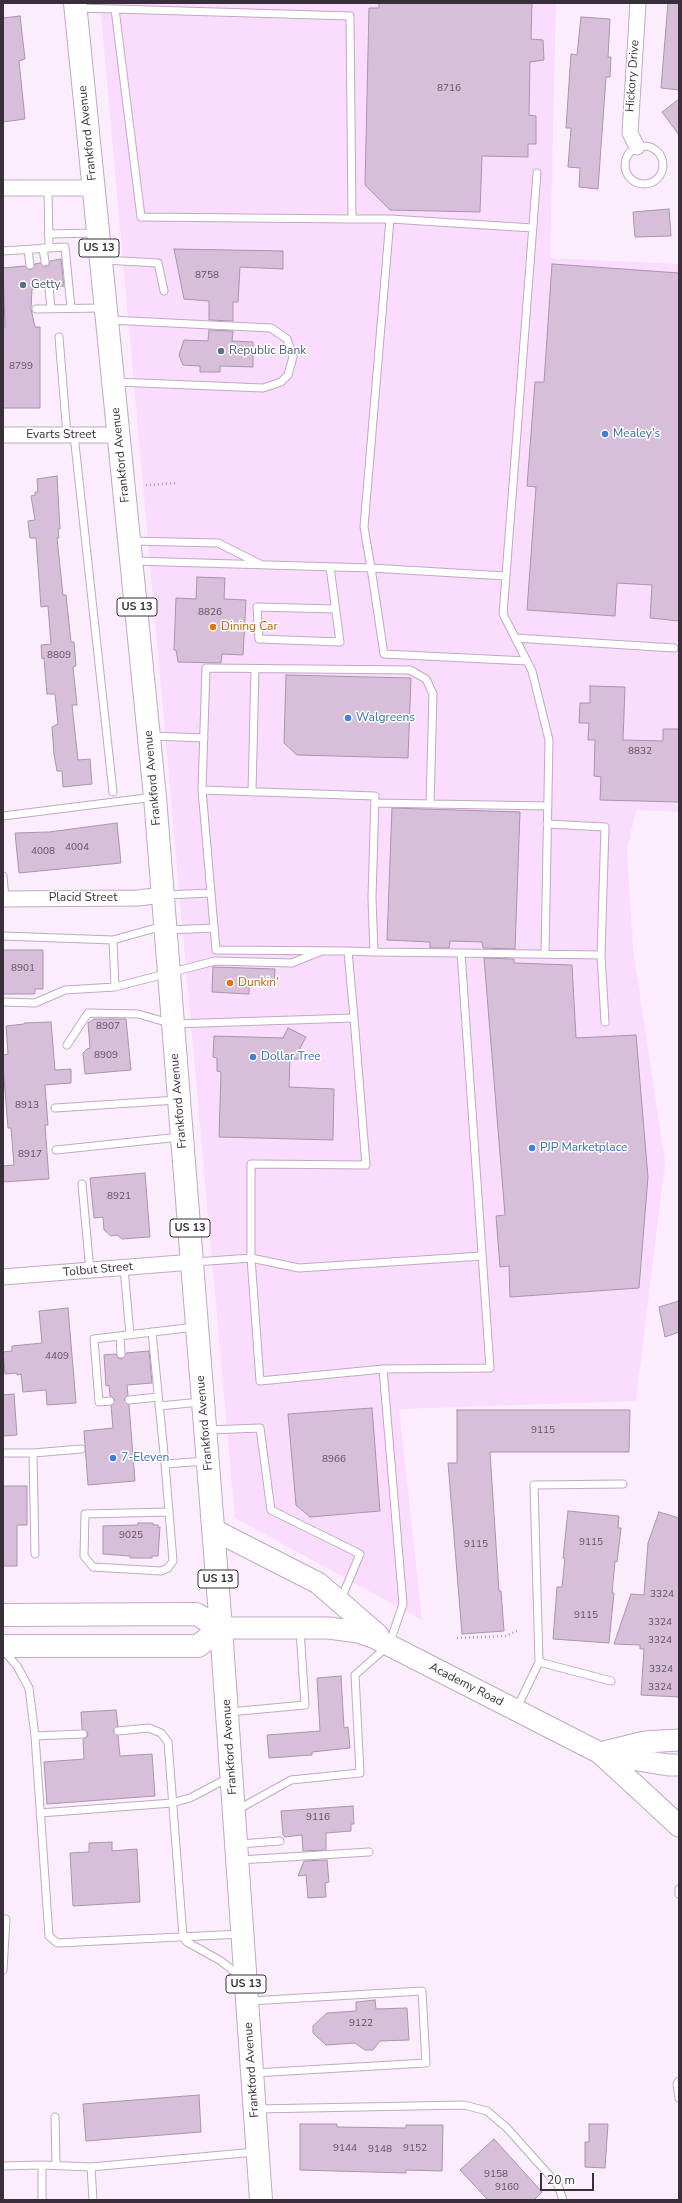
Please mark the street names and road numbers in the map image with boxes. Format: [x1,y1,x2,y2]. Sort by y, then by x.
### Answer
street label: Hickory Drive [623,39,643,113]
street label: Frankford Avenue [76,85,100,181]
road number: US 13 [79,239,119,257]
street label: Frankford Avenue [109,407,133,503]
street label: Evarts Street [26,428,96,442]
road number: US 13 [117,598,157,616]
street label: Frankford Avenue [142,730,164,826]
street label: Placid Street [49,891,117,905]
street label: Frankford Avenue [168,1053,190,1149]
road number: US 13 [170,1219,210,1237]
street label: Tolbut Street [62,1260,134,1280]
street label: Frankford Avenue [194,1375,216,1471]
road number: US 13 [198,1570,238,1588]
street label: Academy Road [427,1660,505,1710]
street label: Frankford Avenue [219,1699,241,1795]
road number: US 13 [226,1975,266,1993]
street label: Frankford Avenue [241,2022,263,2118]

